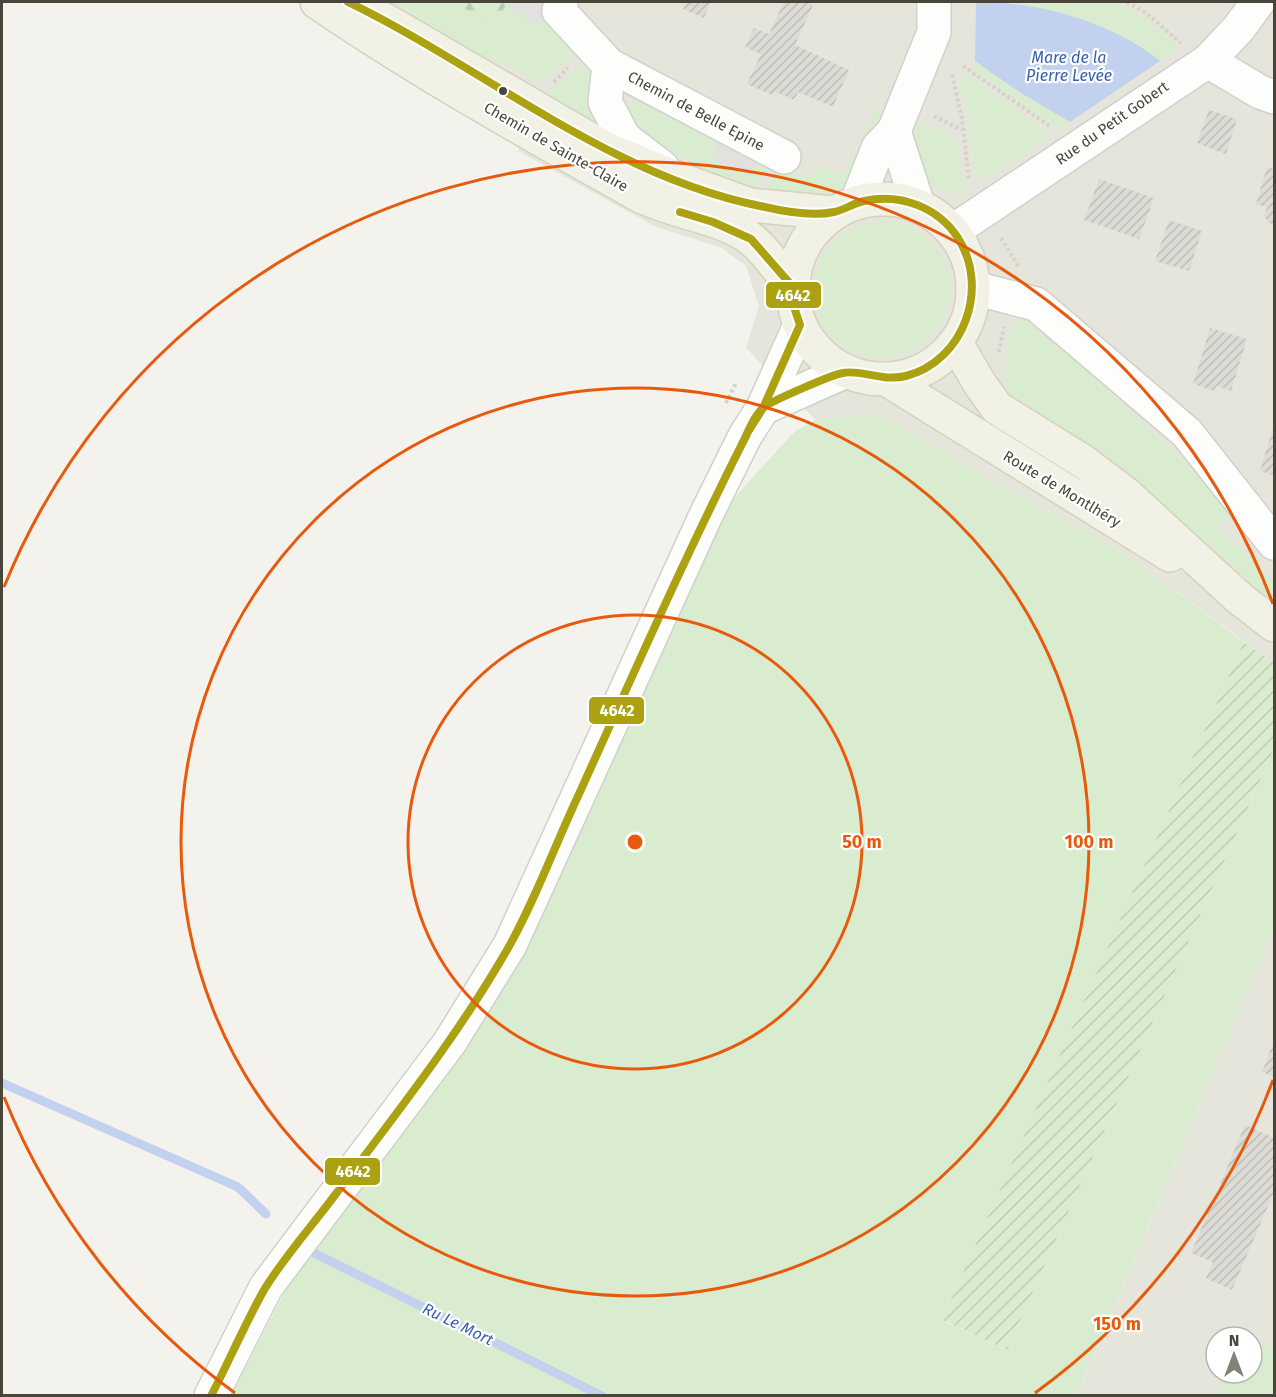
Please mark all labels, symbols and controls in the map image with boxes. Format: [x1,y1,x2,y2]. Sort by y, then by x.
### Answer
water label: Mare de la Pierre Levée [1026,48,1112,85]
street label: Chemin de Belle Epine [625,67,767,155]
street label: Rue du Petit Gobert [1052,77,1172,169]
unlabelled marker [497,85,509,97]
street label: Chemin de Sainte-Claire [481,98,631,196]
line badge: 4642 [765,281,822,309]
text: 4642 [775,286,811,305]
street label: Route de Montlhéry [1000,447,1125,531]
line badge: 4642 [588,696,645,725]
text: 4642 [599,701,635,720]
text: 50 m [842,831,882,853]
text: 100 m [1065,831,1113,853]
centre of rings [625,832,645,852]
line badge: 4642 [324,1157,381,1186]
text: 4642 [335,1162,371,1181]
water label: Ru Le Mort [420,1299,497,1349]
text: 150 m [1093,1313,1141,1335]
north arrow [1204,1325,1264,1385]
text: N [1229,1331,1239,1350]

